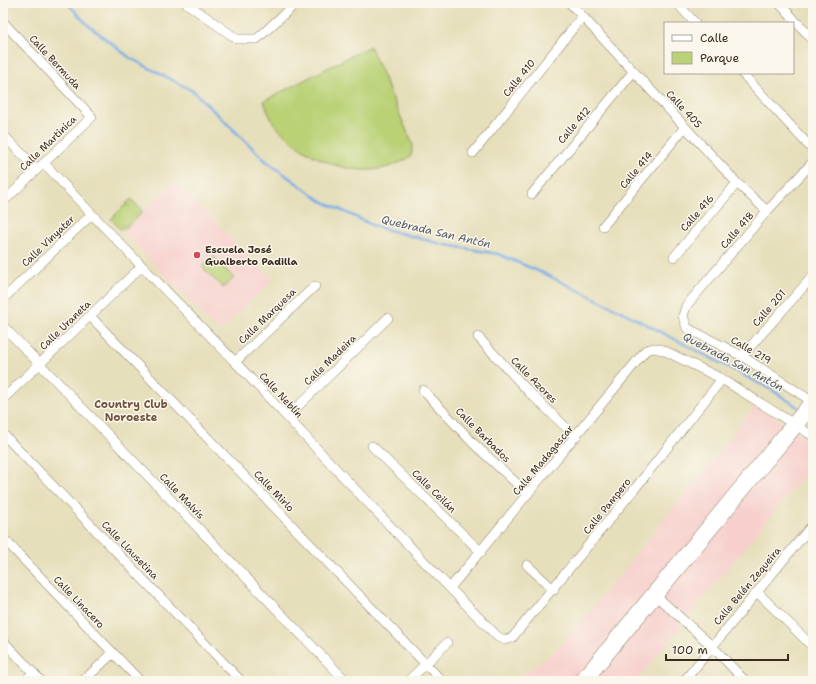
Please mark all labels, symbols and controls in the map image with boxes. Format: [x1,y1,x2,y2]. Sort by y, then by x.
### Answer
legend [664,22,794,74]
text: Calle [700,30,729,46]
street label: Calle Bermuda [26,32,84,92]
text: Parque [700,50,739,66]
street label: Calle 410 [500,57,538,99]
street label: Calle 405 [663,87,705,131]
street label: Calle 412 [555,104,593,146]
street label: Calle Martinica [17,112,80,173]
street label: Calle 414 [617,149,655,191]
street label: Calle 416 [677,192,717,234]
street label: Calle 418 [717,209,757,251]
street label: Calle Vinyater [19,212,77,270]
water label: Quebrada San Antón [380,212,492,252]
place label: Escuela José Gualberto Padilla [205,243,298,268]
marker: Escuela José Gualberto Padilla [192,250,202,260]
street label: Calle Marquesa [235,285,299,347]
street label: Calle 201 [749,287,789,329]
street label: Calle Uraneta [37,297,94,353]
water label: Quebrada San Antón [680,329,786,395]
street label: Calle Madeira [301,331,359,388]
street label: Calle 219 [728,333,774,367]
street label: Calle Azores [508,354,560,406]
street label: Calle Neblín [257,369,305,421]
district label: Country Club Noroeste [94,397,168,425]
street label: Calle Barbados [453,405,513,465]
street label: Calle Madagascar [510,422,576,498]
street label: Calle Ceilán [409,467,459,515]
street label: Calle Mirlo [251,468,297,514]
street label: Calle Malvis [157,470,207,522]
street label: Calle Pampero [580,475,634,537]
street label: Calle Llausetina [99,518,162,583]
street label: Calle Belén Zequeira [711,544,784,628]
street label: Calle Linacero [51,573,107,631]
scale bar [666,636,788,662]
text: 100 m [672,642,708,658]

